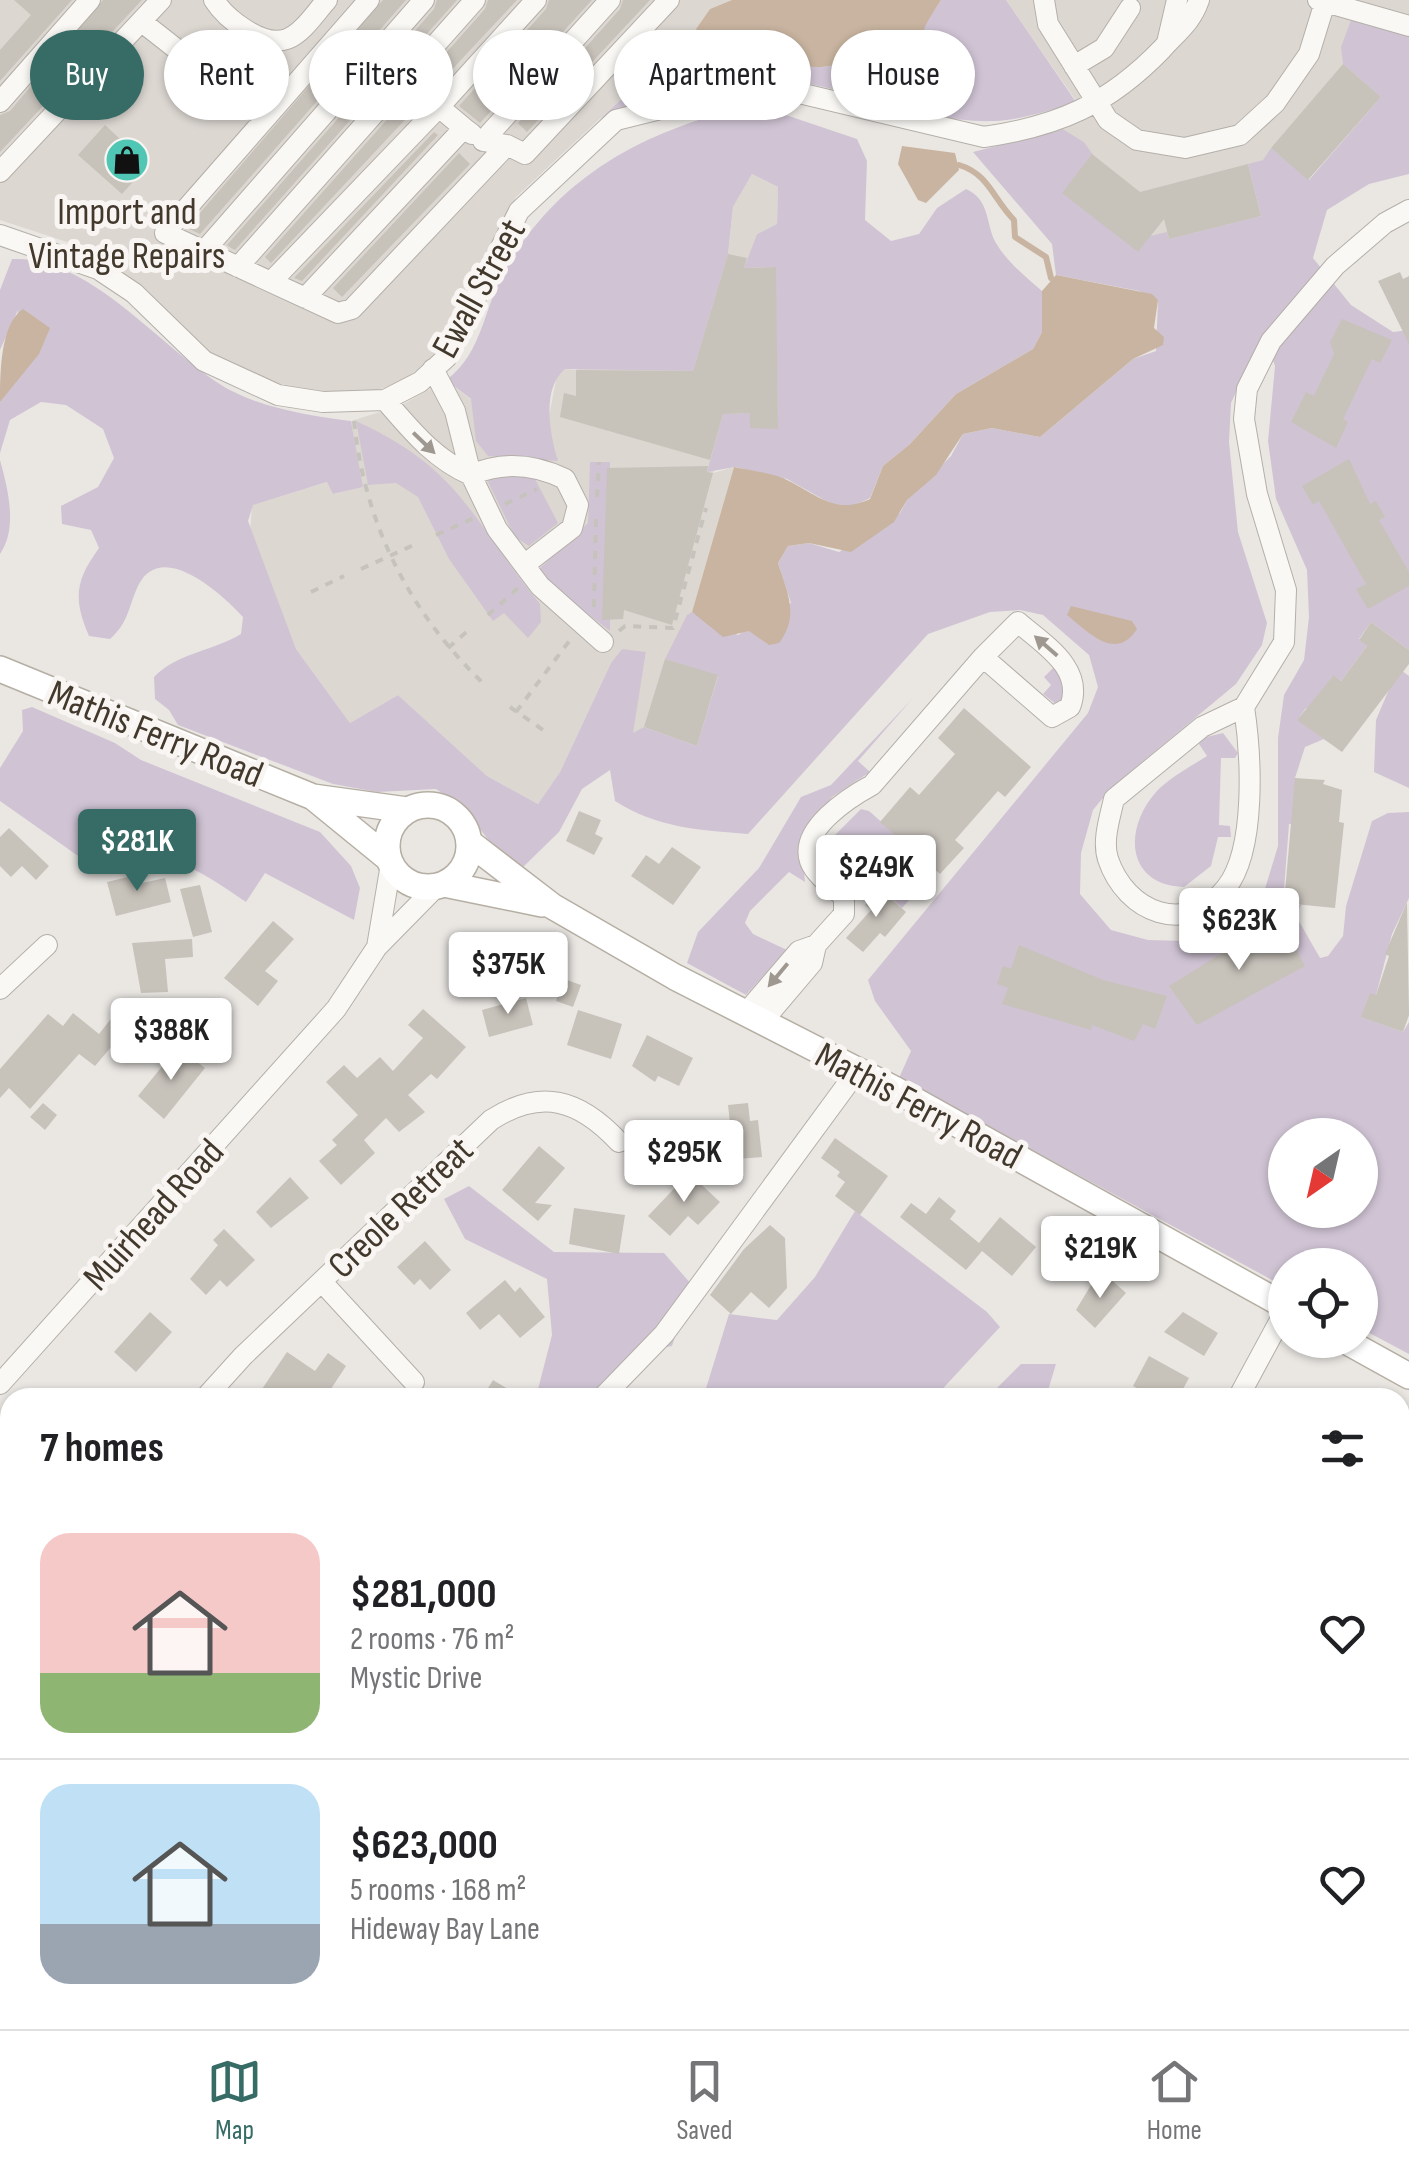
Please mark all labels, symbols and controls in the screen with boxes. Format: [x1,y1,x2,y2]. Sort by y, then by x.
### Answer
chip: Buy [30,30,144,120]
chip: Rent [164,30,289,120]
chip: Filters [309,30,453,120]
chip: New [473,30,594,120]
chip: Apartment [614,30,811,120]
chip: House [831,30,975,120]
shop icon: Import and Vintage Repairs [104,137,150,183]
place label: Import and Vintage Repairs [29,190,225,279]
street label: Ewall Street [423,212,536,366]
one-way arrow [411,430,435,454]
one-way arrow [1034,635,1059,657]
street label: Mathis Ferry Road [42,671,269,798]
pin: $281K [67,809,207,894]
text: $281K [100,822,174,861]
pin: $249K [806,835,946,920]
text: $249K [838,848,914,887]
pin: $623K [1169,888,1309,973]
text: $623K [1201,901,1277,940]
pin: $375K [438,932,578,1017]
text: $375K [471,945,545,984]
one-way arrow [767,962,789,987]
pin: $388K [101,998,241,1083]
text: $388K [133,1011,209,1050]
street label: Mathis Ferry Road [807,1033,1029,1179]
north arrow [1268,1118,1378,1228]
map controls [1268,1118,1378,1358]
pin: $295K [614,1120,754,1205]
street label: Creole Retreat [319,1128,483,1288]
street label: Muirhead Road [75,1130,234,1300]
text: $295K [646,1133,722,1172]
pin: $219K [1030,1216,1170,1301]
text: $219K [1063,1229,1137,1268]
button: locate [1268,1248,1378,1358]
icon: filters [1315,1421,1370,1476]
text: 7 homes [40,1423,164,1474]
text: $281,000 [350,1569,496,1620]
icon: home [120,1573,240,1693]
icon: heart [1315,1606,1370,1661]
text: 2 rooms · 76 m² [350,1620,514,1659]
text: Mystic Drive [350,1659,482,1698]
text: $623,000 [350,1820,498,1871]
icon: home [120,1824,240,1944]
icon: heart [1315,1857,1370,1912]
text: 5 rooms · 168 m² [350,1871,527,1910]
text: Hideway Bay Lane [350,1910,540,1949]
tab: Map [207,2054,262,2147]
tab: Saved [676,2054,733,2147]
tab: Home [1147,2054,1202,2147]

